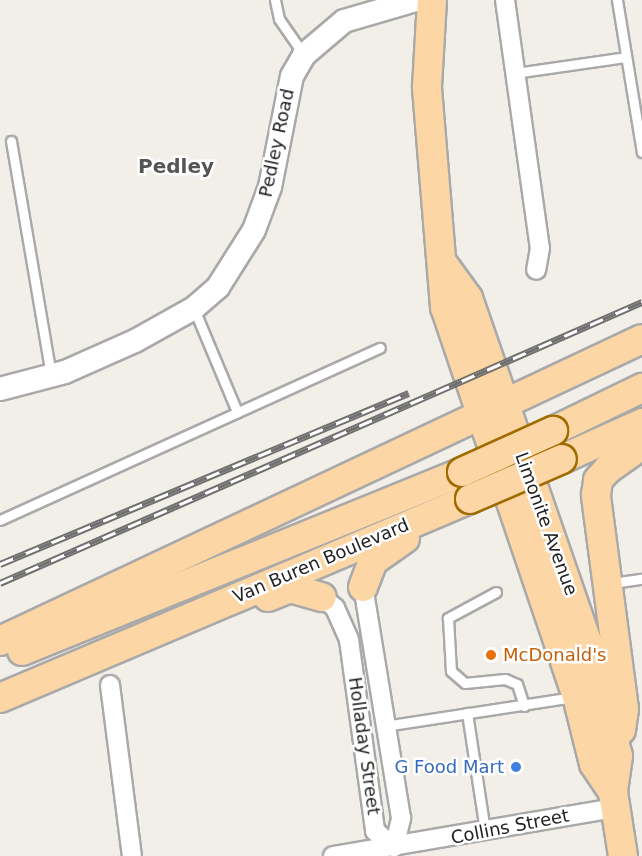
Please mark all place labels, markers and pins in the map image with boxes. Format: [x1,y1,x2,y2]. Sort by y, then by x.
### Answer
place label: McDonald's [503,644,606,666]
marker: McDonald's [484,648,498,662]
place label: G Food Mart [394,756,504,778]
marker: G Food Mart [509,760,523,774]

